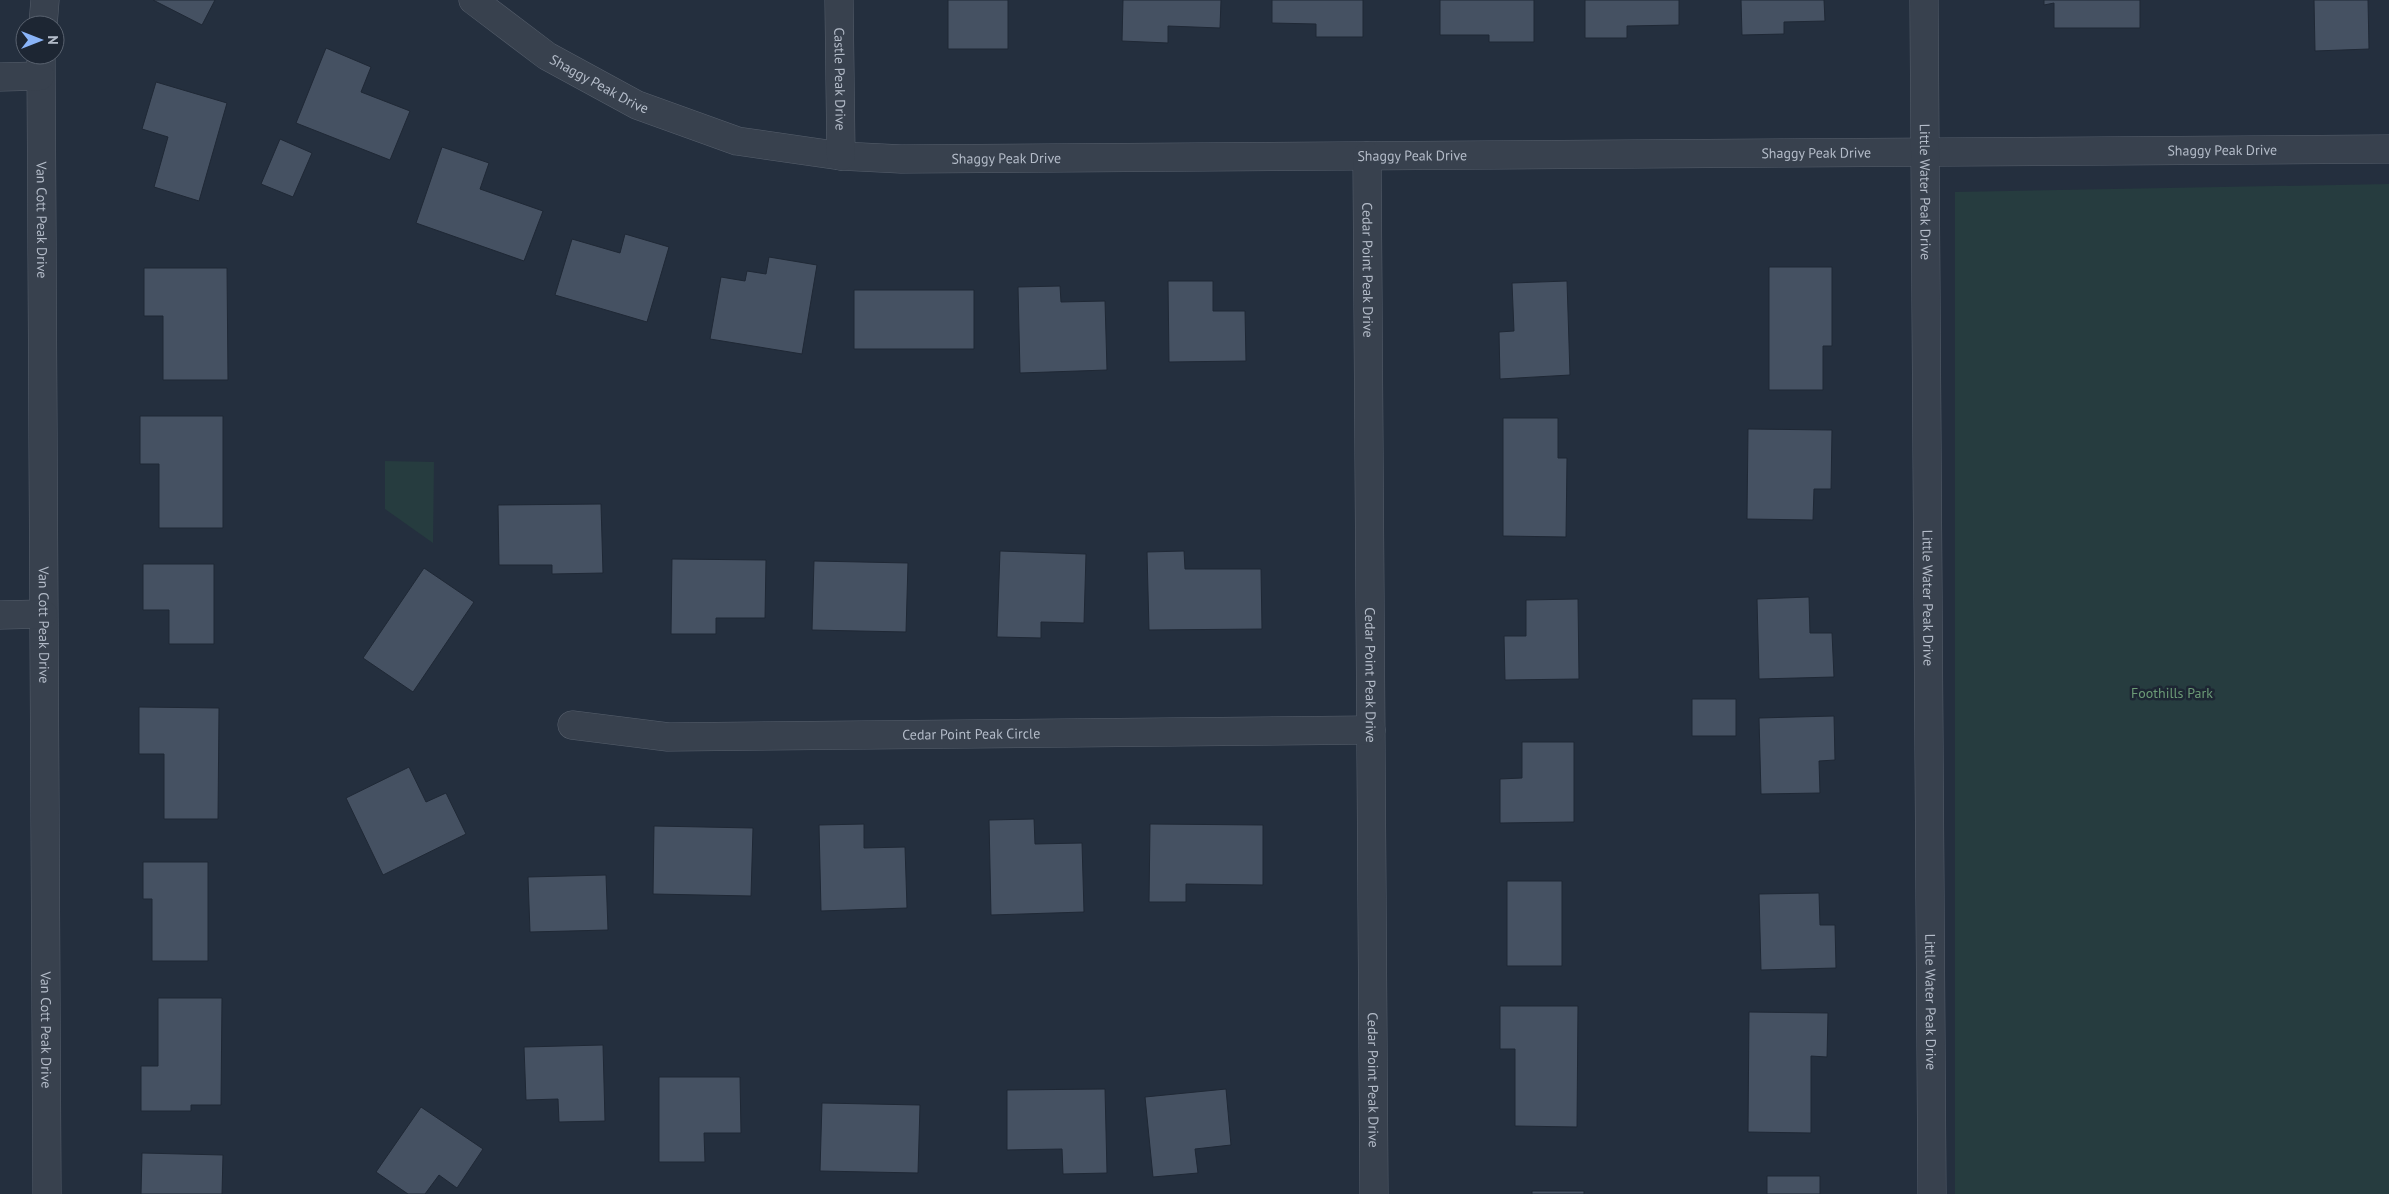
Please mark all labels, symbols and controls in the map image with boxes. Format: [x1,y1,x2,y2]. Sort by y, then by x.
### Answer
north arrow [15,15,65,65]
street label: Castle Peak Drive [830,27,850,131]
text: N [44,35,62,45]
street label: Shaggy Peak Drive [546,50,651,117]
street label: Little Water Peak Drive [1916,124,1935,260]
street label: Shaggy Peak Drive [2167,141,2277,159]
street label: Shaggy Peak Drive [1761,143,1871,162]
street label: Shaggy Peak Drive [1357,146,1467,165]
street label: Shaggy Peak Drive [951,149,1061,168]
street label: Van Cott Peak Drive [33,161,51,278]
street label: Cedar Point Peak Drive [1358,202,1377,338]
street label: Little Water Peak Drive [1919,530,1937,666]
street label: Van Cott Peak Drive [35,566,53,683]
street label: Cedar Point Peak Drive [1361,607,1380,743]
park label: Foothills Park [2131,684,2213,702]
street label: Cedar Point Peak Circle [902,724,1040,744]
street label: Little Water Peak Drive [1921,934,1940,1070]
street label: Van Cott Peak Drive [37,971,55,1088]
street label: Cedar Point Peak Drive [1364,1012,1383,1148]

